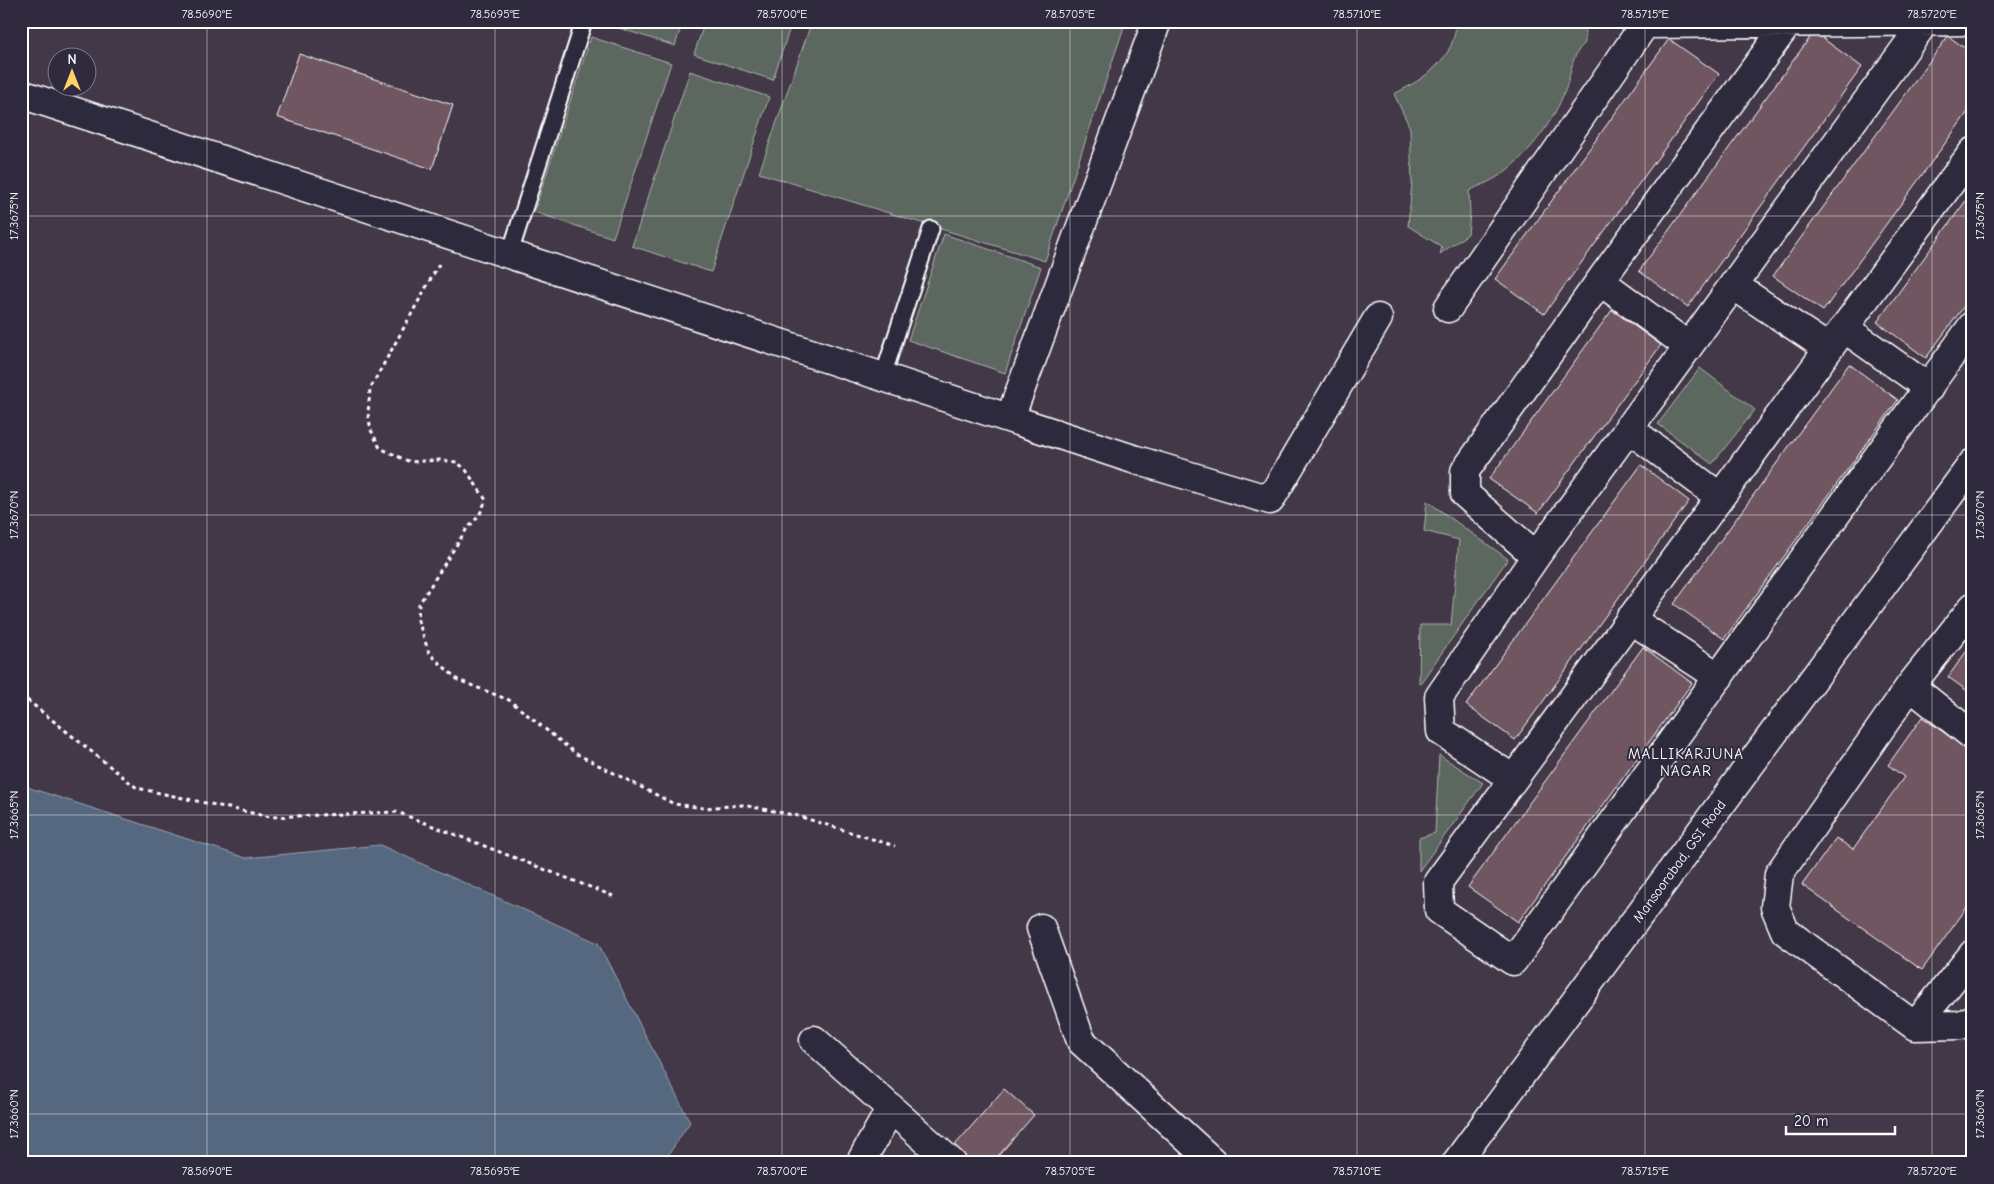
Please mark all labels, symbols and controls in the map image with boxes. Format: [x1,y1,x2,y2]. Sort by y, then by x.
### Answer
text: 78.5690°E [182,7,232,21]
text: 78.5695°E [470,7,520,21]
text: 78.5700°E [757,7,807,21]
text: 78.5705°E [1045,7,1095,21]
text: 78.5710°E [1333,7,1381,21]
text: 78.5715°E [1621,7,1669,21]
text: 78.5720°E [1907,7,1957,21]
north arrow [48,48,98,98]
text: N [67,51,77,68]
text: 17.3675°N [7,192,21,240]
text: 17.3675°N [1973,192,1987,240]
text: 17.3670°N [7,491,21,539]
text: 17.3670°N [1973,491,1987,539]
district label: MALLIKARJUNA NAGAR [1628,745,1744,780]
text: 17.3665°N [7,791,21,839]
text: 17.3665°N [1973,791,1987,839]
street label: Mansoorabad, GSI Road [1629,797,1730,926]
text: 17.3660°N [7,1089,21,1139]
text: 17.3660°N [1973,1089,1987,1139]
scale bar [1786,1104,1895,1136]
text: 20 m [1794,1112,1828,1130]
text: 78.5690°E [182,1164,232,1178]
text: 78.5695°E [470,1164,520,1178]
text: 78.5700°E [757,1164,807,1178]
text: 78.5705°E [1045,1164,1095,1178]
text: 78.5710°E [1333,1164,1381,1178]
text: 78.5715°E [1621,1164,1669,1178]
text: 78.5720°E [1907,1164,1957,1178]

